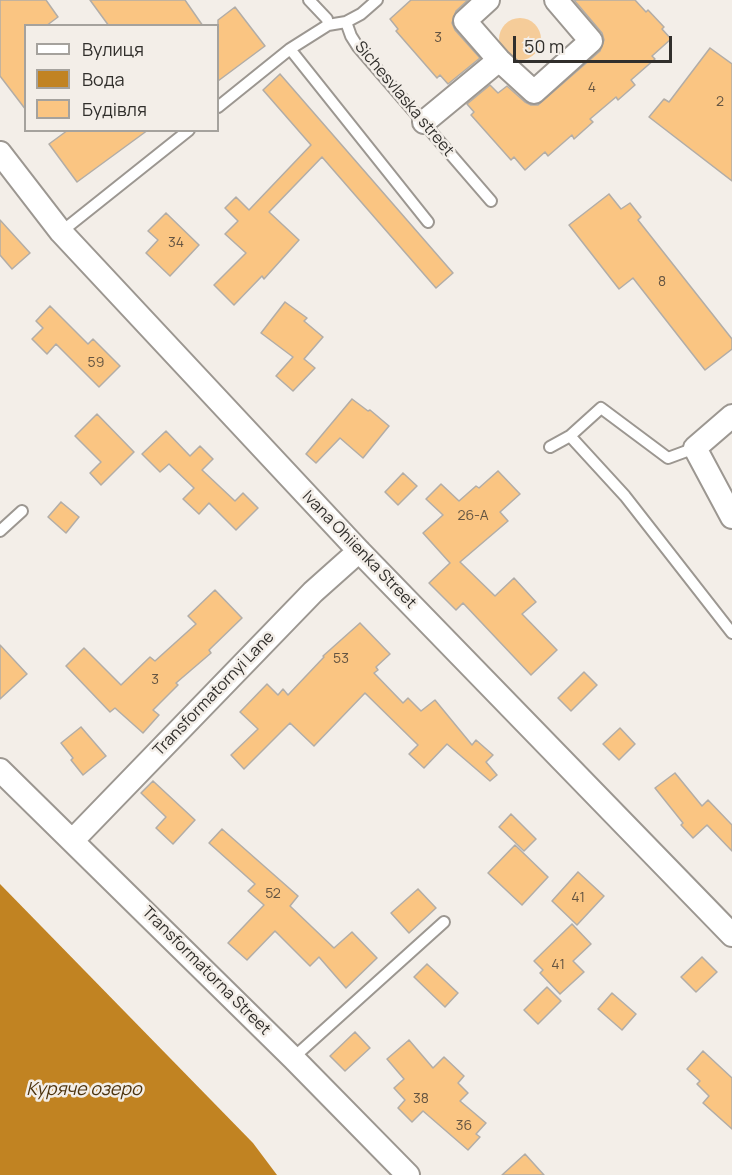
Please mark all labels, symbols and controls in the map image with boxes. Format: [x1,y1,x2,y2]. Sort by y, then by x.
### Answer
legend [24,24,219,132]
scale bar [516,24,675,62]
house number: 3 [434,30,442,46]
text: 50 m [524,34,564,58]
text: Вулиця [82,37,144,61]
street label: Sichesvlaska street [350,38,458,160]
text: Вода [82,67,124,91]
house number: 4 [588,80,596,96]
house number: 2 [716,94,724,110]
text: Будівля [82,97,147,121]
house number: 34 [168,235,184,251]
house number: 8 [658,274,666,290]
house number: 59 [88,355,104,371]
street label: Ivana Ohiienka Street [298,487,420,613]
house number: 26-А [457,508,489,524]
street label: Transformatornyi Lane [150,628,278,760]
house number: 53 [333,651,349,667]
house number: 3 [151,672,159,688]
house number: 52 [265,886,281,902]
house number: 41 [571,890,585,906]
street label: Transformatorna Street [138,903,274,1039]
house number: 41 [551,957,565,973]
water label: Куряче озеро [26,1079,142,1101]
house number: 38 [413,1091,429,1107]
house number: 36 [456,1118,472,1134]

